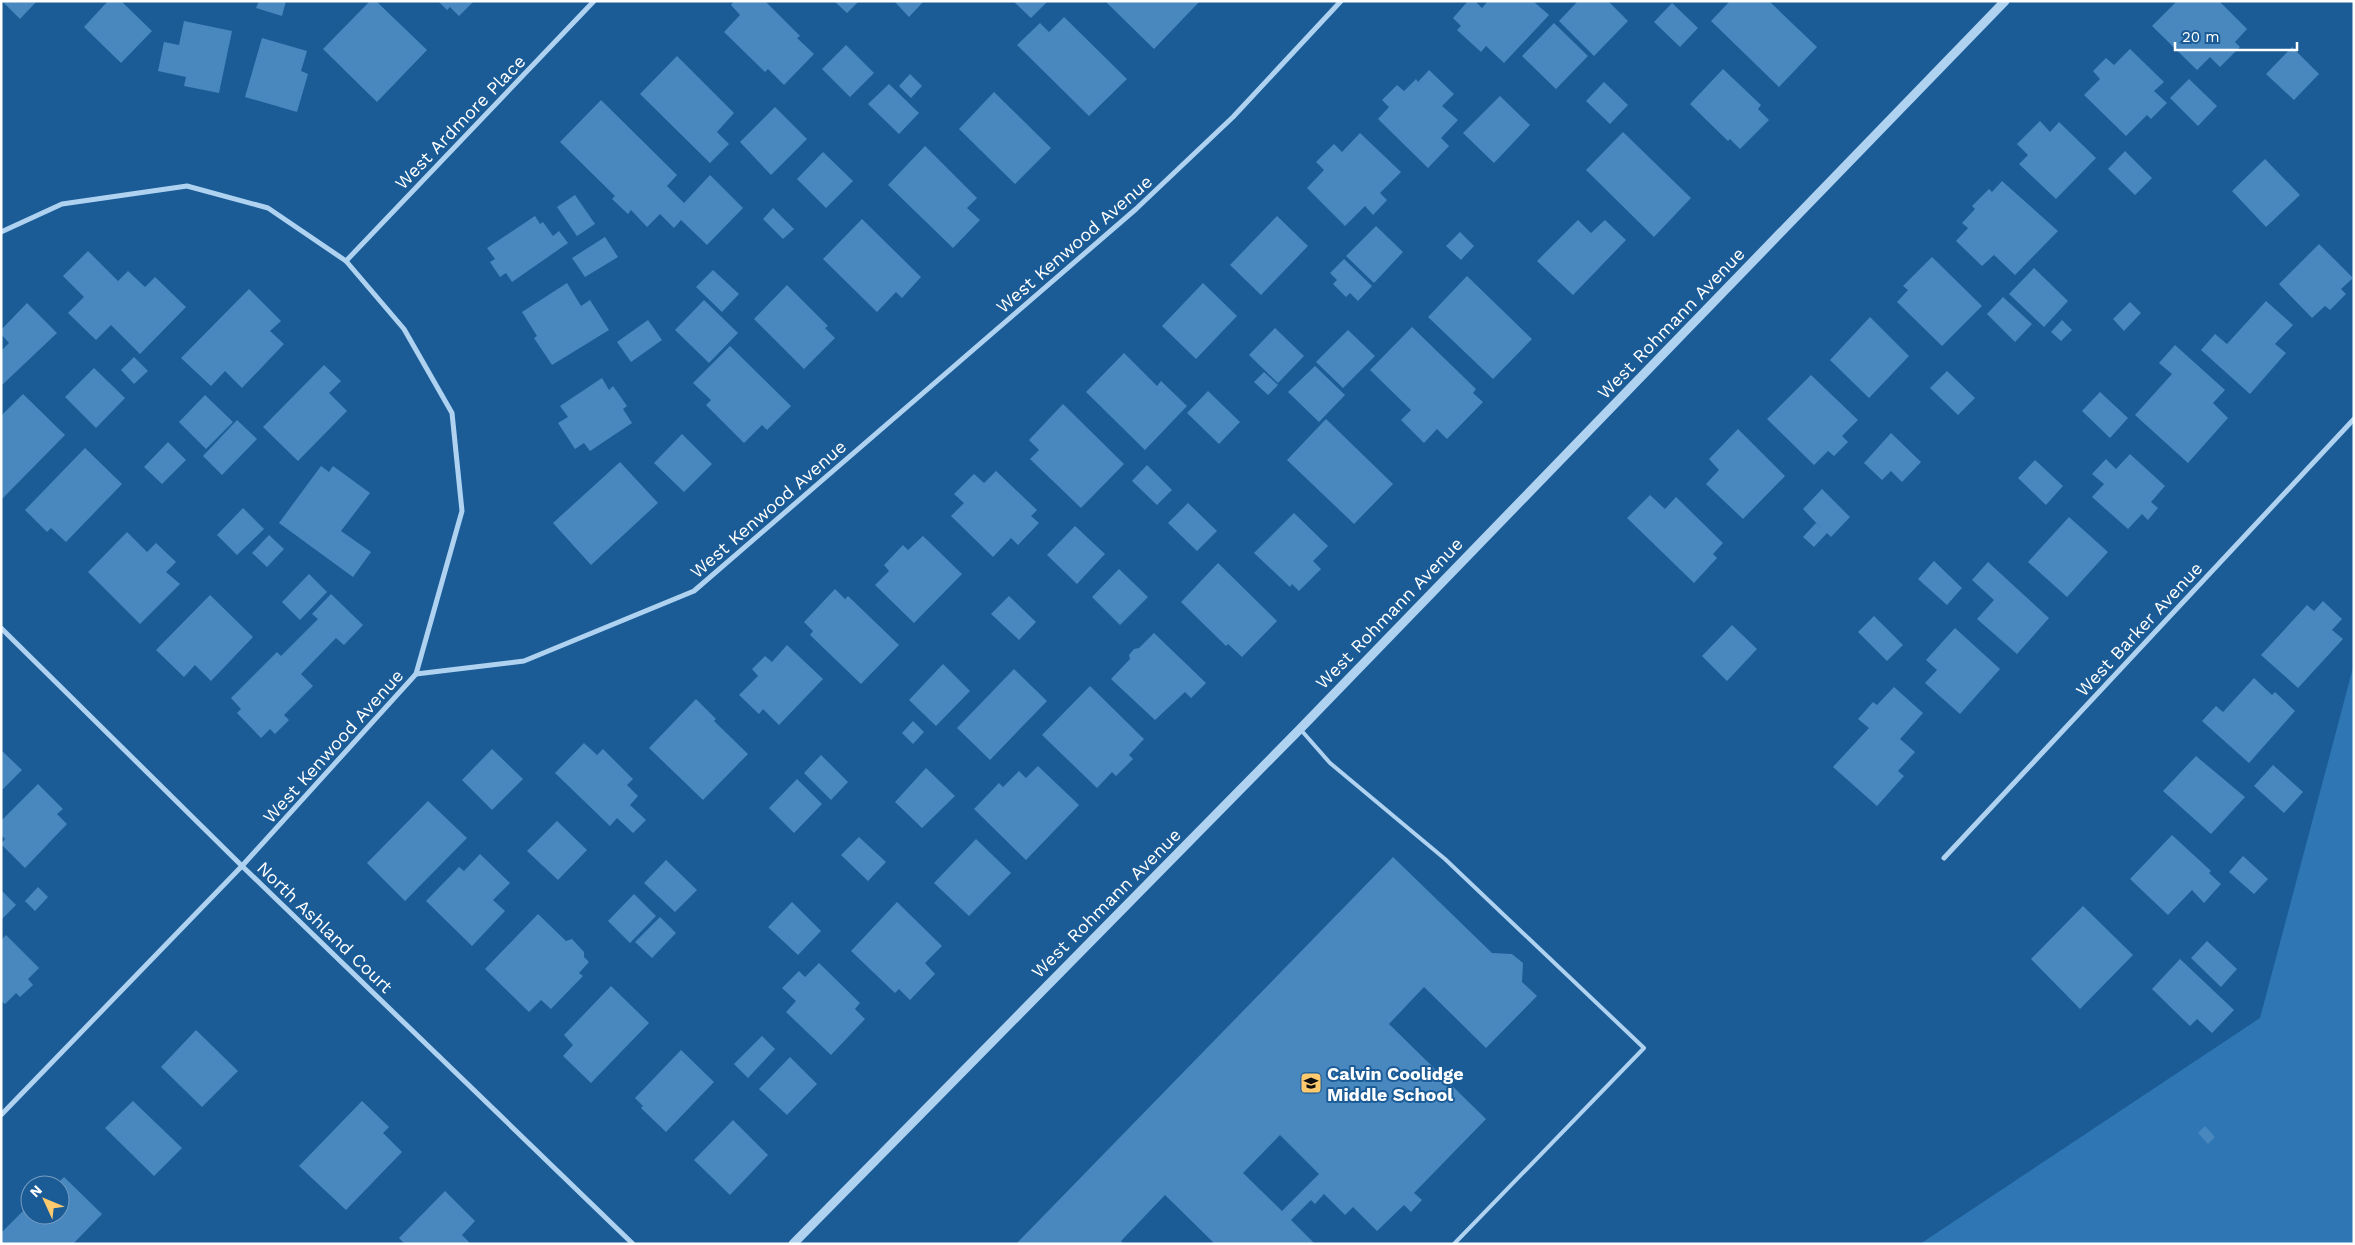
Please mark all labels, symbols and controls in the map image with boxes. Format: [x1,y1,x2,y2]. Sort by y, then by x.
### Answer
scale bar [2175,20,2298,52]
text: 20 m [2182,28,2220,46]
street label: West Ardmore Place [390,51,530,193]
street label: West Kenwood Avenue [992,171,1156,317]
street label: West Rohmann Avenue [1593,243,1749,403]
street label: West Kenwood Avenue [686,436,850,582]
street label: West Rohmann Avenue [1311,533,1467,693]
street label: West Barker Avenue [2071,558,2207,700]
street label: West Kenwood Avenue [258,665,408,827]
street label: West Rohmann Avenue [1027,824,1185,982]
street label: North Ashland Court [253,857,397,997]
place label: Calvin Coolidge Middle School [1327,1063,1464,1105]
school or university icon: Calvin Coolidge Middle School [1299,1071,1323,1095]
north arrow [20,1175,70,1225]
text: N [26,1182,45,1200]

